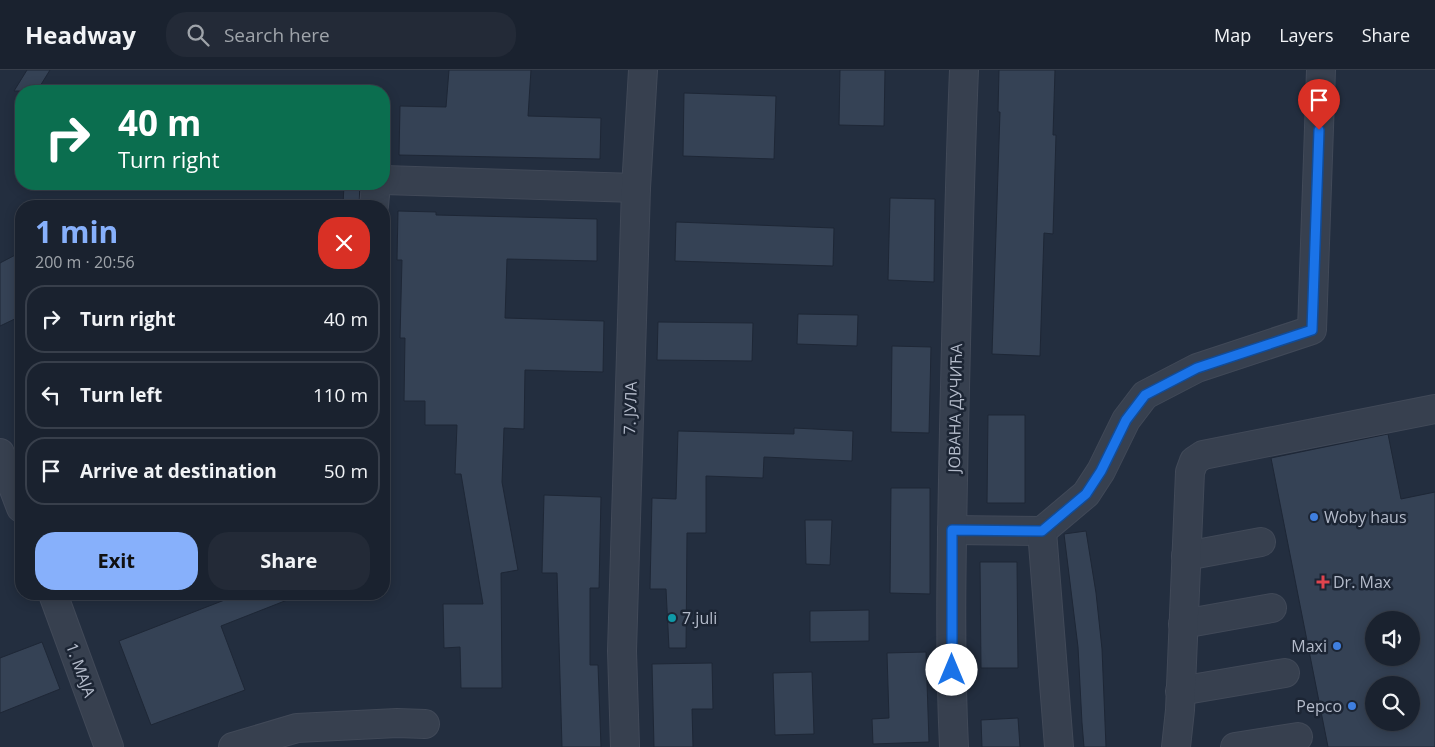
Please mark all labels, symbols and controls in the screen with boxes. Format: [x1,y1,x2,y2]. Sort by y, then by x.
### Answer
search box [166,12,516,57]
text: Headway [25,18,136,51]
icon: search [184,21,212,49]
text: Search here [224,22,330,48]
text: Map [1214,23,1251,47]
text: Layers [1279,23,1334,47]
text: Share [1362,23,1410,47]
pin [1298,79,1340,130]
icon: arrive [1305,86,1333,114]
text: 40 m [118,99,201,146]
icon: right [35,105,100,170]
text: Turn right [118,144,220,174]
text: 1 min [35,211,118,252]
button: close [318,217,370,269]
text: 200 m · 20:56 [35,251,135,273]
icon: right [37,305,65,333]
text: Turn right [80,306,175,332]
text: 40 m [324,306,368,332]
street label: ЈОВАНА ДУЧИЋА [943,342,967,475]
street label: 7. ЈУЛА [618,380,642,435]
icon: left [37,381,65,409]
text: Turn left [80,382,162,408]
text: 110 m [313,382,368,408]
icon: arrive [37,457,65,485]
text: Arrive at destination [80,458,277,484]
text: 50 m [324,458,368,484]
place label: Woby haus [1324,506,1407,528]
marker: Woby haus [1308,511,1320,523]
button: Exit [35,532,198,590]
button: Share [208,532,370,590]
place label: Dr. Max [1333,571,1392,593]
marker: Dr. Max [1317,576,1329,588]
place label: 7.juli [682,607,717,629]
map controls [1365,611,1420,731]
button: sound [1365,611,1420,666]
marker: 7.juli [666,612,678,624]
place label: Maxi [1291,635,1327,657]
street label: 1. МАЈА [61,640,101,701]
marker: Maxi [1331,640,1343,652]
position arrow [925,643,977,695]
button: search [1365,676,1420,731]
place label: Pepco [1296,695,1342,717]
marker: Pepco [1346,700,1358,712]

